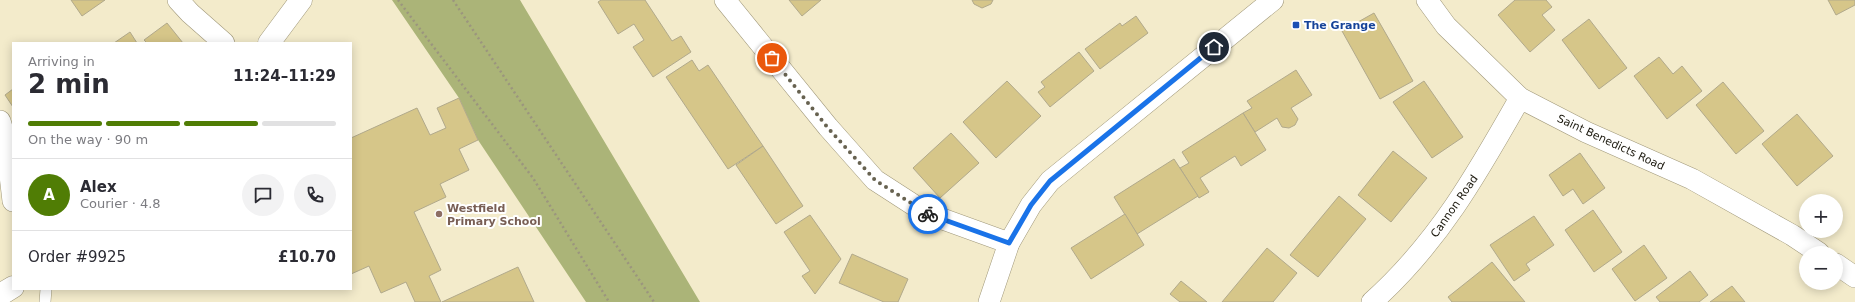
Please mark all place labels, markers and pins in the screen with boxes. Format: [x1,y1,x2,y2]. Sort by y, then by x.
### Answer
place label: The Grange [1304,19,1376,32]
marker: The Grange [1291,20,1301,30]
pin [1197,30,1231,64]
pin [755,41,789,75]
place label: Westfield Primary School [447,202,541,228]
marker: Westfield Primary School [434,209,444,219]

